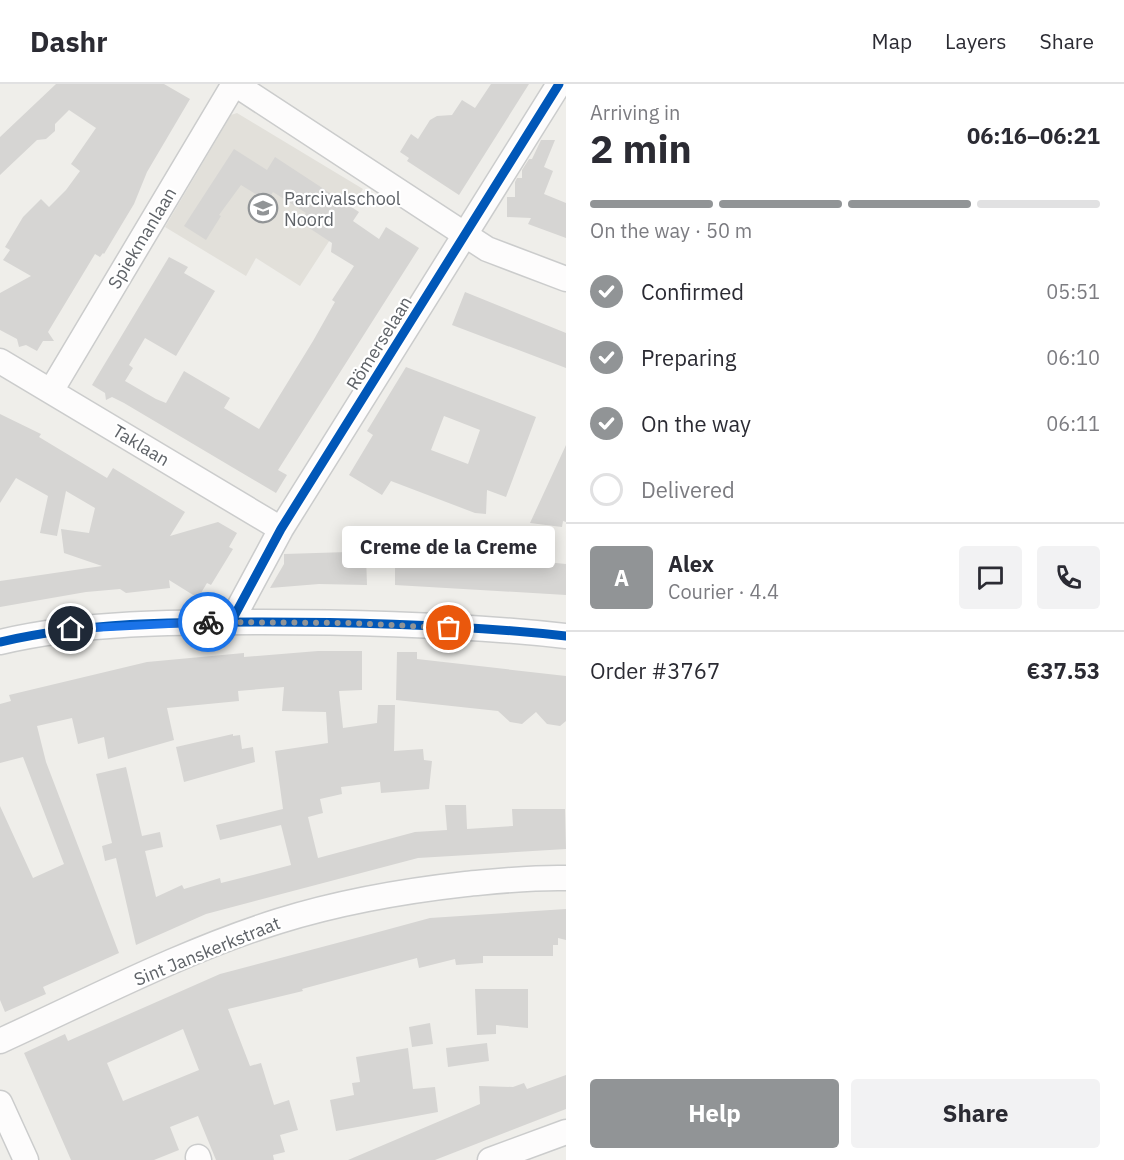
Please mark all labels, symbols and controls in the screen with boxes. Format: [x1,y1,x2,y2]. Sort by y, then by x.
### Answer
text: Dashr [30,23,108,60]
text: Map [872,27,912,55]
text: Layers [945,27,1007,55]
text: Share [1040,27,1094,55]
text: Arriving in [590,99,680,126]
text: 06:16–06:21 [967,121,1100,150]
text: 2 min [590,123,692,174]
street label: Spiekmanlaan [103,183,181,293]
place label: Parcivalschool Noord [284,187,401,231]
school or university icon: Parcivalschool Noord [247,192,279,224]
text: On the way · 50 m [590,217,752,244]
icon: check [590,275,623,308]
text: Confirmed [641,277,744,306]
text: 05:51 [1046,278,1100,305]
street label: Römerselaan [341,292,417,394]
icon: check [590,341,623,374]
text: Preparing [641,343,736,372]
text: 06:10 [1046,344,1100,371]
icon: check [590,407,623,440]
text: On the way [641,409,751,438]
text: 06:11 [1046,410,1100,437]
street label: Taklaan [108,419,174,471]
text: Delivered [641,475,735,504]
callout: Creme de la Creme [342,526,556,568]
text: Creme de la Creme [360,533,537,560]
button: chat [959,546,1022,609]
button: phone [1037,546,1100,609]
text: Alex [668,549,714,578]
text: A [614,563,629,592]
text: Courier · 4.4 [668,578,779,605]
courier [178,592,238,652]
pin [423,602,474,653]
pin [45,603,96,654]
icon: bike [192,606,225,639]
icon: bag [432,611,465,644]
icon: home [54,612,87,645]
text: Order #3767 [590,656,720,685]
text: €37.53 [1027,656,1100,685]
street label: Sint Janskerkstraat [131,911,283,991]
button: Help [590,1079,839,1148]
button: Share [851,1079,1100,1148]

